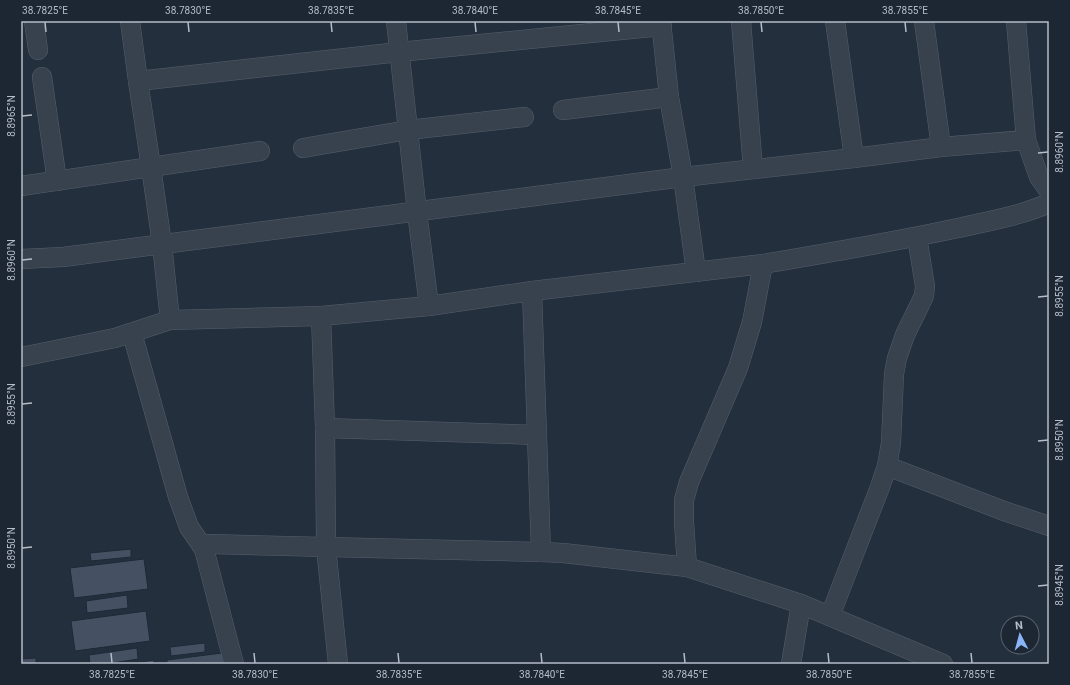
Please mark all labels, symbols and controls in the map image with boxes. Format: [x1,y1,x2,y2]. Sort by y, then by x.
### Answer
text: 38.7825°E [22,5,68,16]
text: 38.7830°E [165,5,211,16]
text: 38.7835°E [308,5,354,16]
text: 38.7840°E [452,5,498,16]
text: 38.7845°E [595,5,641,16]
text: 38.7850°E [738,5,784,16]
text: 38.7855°E [882,5,928,16]
text: 8.8965°N [6,95,17,137]
text: 8.8960°N [1054,131,1065,173]
text: 8.8960°N [6,239,17,281]
text: 8.8955°N [1054,275,1065,317]
text: 8.8955°N [6,383,17,425]
text: 8.8950°N [1054,419,1065,461]
text: 8.8950°N [6,527,17,569]
text: 8.8945°N [1054,564,1065,606]
north arrow [1000,615,1040,655]
text: N [1014,619,1024,632]
text: 38.7825°E [89,669,135,680]
text: 38.7830°E [232,669,278,680]
text: 38.7835°E [376,669,422,680]
text: 38.7840°E [519,669,565,680]
text: 38.7845°E [662,669,708,680]
text: 38.7850°E [806,669,852,680]
text: 38.7855°E [949,669,995,680]

